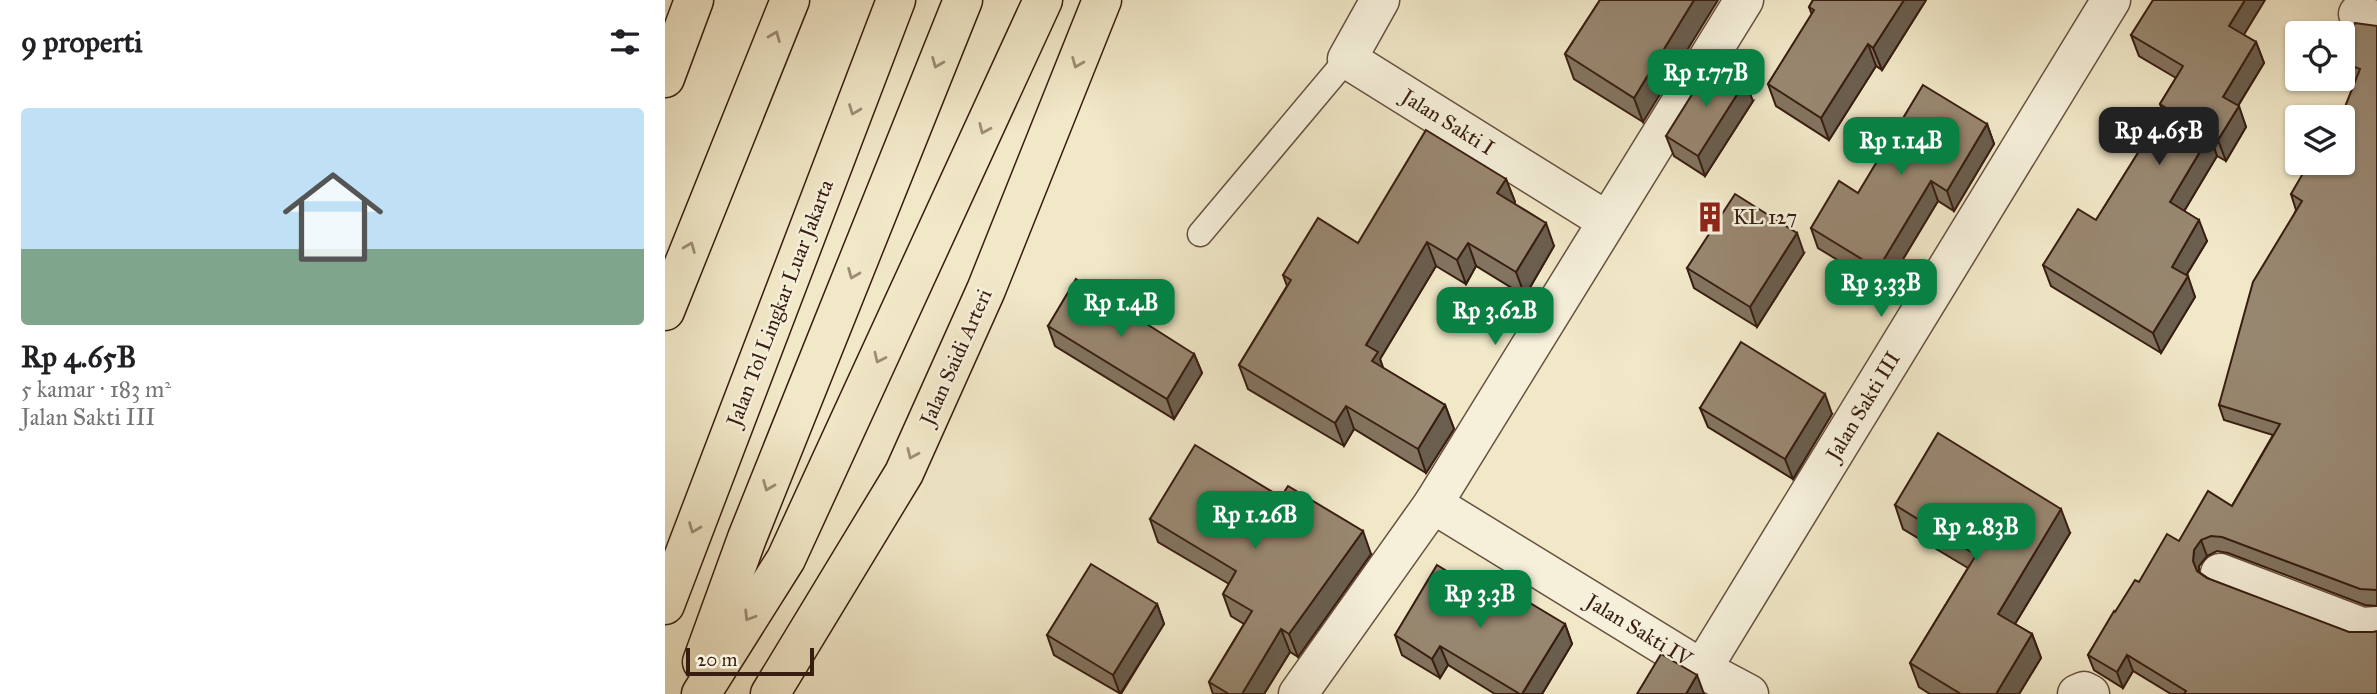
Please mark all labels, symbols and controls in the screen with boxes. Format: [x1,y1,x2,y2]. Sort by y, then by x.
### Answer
map controls [2285,21,2355,175]
button: locate [2285,21,2355,91]
icon: filters [606,23,644,61]
text: 9 properti [21,24,143,60]
one-way arrow [767,31,781,44]
pin: Rp 1.77B [1634,50,1778,109]
one-way arrow [932,57,946,69]
one-way arrow [1071,57,1085,69]
text: Rp 1.77B [1664,58,1748,86]
street label: Jalan Sakti I [1395,82,1499,161]
one-way arrow [848,103,862,115]
button: layers [2285,105,2355,175]
pin: Rp 4.65B [2087,108,2231,167]
text: Rp 4.65B [2115,116,2203,144]
pin: Rp 1.14B [1829,118,1973,177]
one-way arrow [978,122,992,134]
text: Rp 1.14B [1859,126,1943,154]
icon: home [270,154,396,280]
street label: Jalan Tol Lingkar Luar Jakarta [720,176,839,432]
building icon: KL 127 [1693,200,1727,234]
place label: KL 127 [1733,204,1797,230]
one-way arrow [682,242,696,254]
pin: Rp 3.33B [1809,260,1953,319]
one-way arrow [847,268,861,280]
text: Rp 3.33B [1841,268,1921,296]
pin: Rp 1.4B [1056,280,1186,339]
street label: Jalan Saidi Arteri [913,285,998,431]
text: Rp 1.4B [1084,288,1158,316]
pin: Rp 3.62B [1423,288,1567,347]
text: Rp 3.62B [1453,296,1537,324]
text: Rp 4.65B [21,339,136,375]
street label: Jalan Sakti III [1819,347,1906,467]
one-way arrow [873,351,887,363]
text: 5 kamar · 183 m² [21,375,171,403]
text: Jalan Sakti III [21,403,155,431]
one-way arrow [906,446,920,459]
one-way arrow [762,479,776,491]
pin: Rp 1.26B [1183,491,1327,551]
text: Rp 1.26B [1213,500,1297,528]
pin: Rp 2.83B [1904,504,2048,563]
text: Rp 2.83B [1933,512,2019,540]
one-way arrow [689,522,703,534]
pin: Rp 3.3B [1415,570,1545,630]
text: Rp 3.3B [1444,579,1516,607]
street label: Jalan Sakti IV [1579,587,1698,673]
one-way arrow [745,609,758,622]
scale bar [686,645,814,677]
text: 20 m [697,648,738,671]

